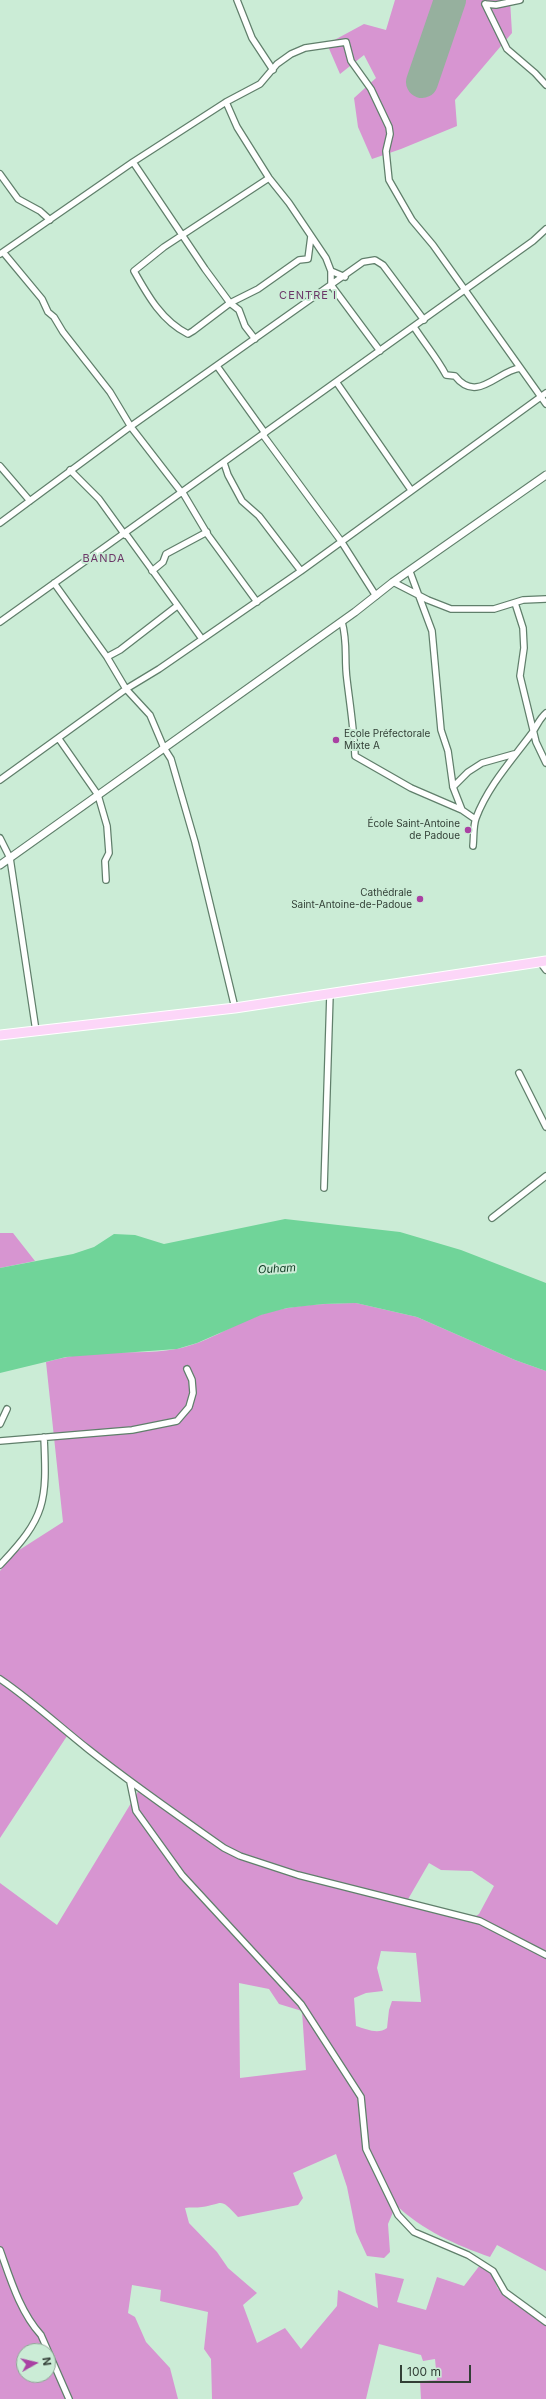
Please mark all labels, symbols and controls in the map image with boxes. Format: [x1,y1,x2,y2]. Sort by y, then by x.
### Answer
district label: CENTRE I [279,289,337,303]
district label: BANDA [82,552,126,566]
place label: Ecole Préfectorale Mixte A [344,728,430,752]
marker: Ecole Préfectorale Mixte A [331,735,341,745]
place label: École Saint-Antoine de Padoue [367,818,460,842]
marker: École Saint-Antoine de Padoue [463,825,473,835]
place label: Cathédrale Saint-Antoine-de-Padoue [291,887,412,910]
marker: Cathédrale Saint-Antoine-de-Padoue [415,894,425,904]
water label: Ouham [258,1261,296,1277]
north arrow [16,2343,56,2383]
text: N [39,2356,54,2367]
scale bar [402,2357,473,2383]
text: 100 m [407,2364,441,2379]

